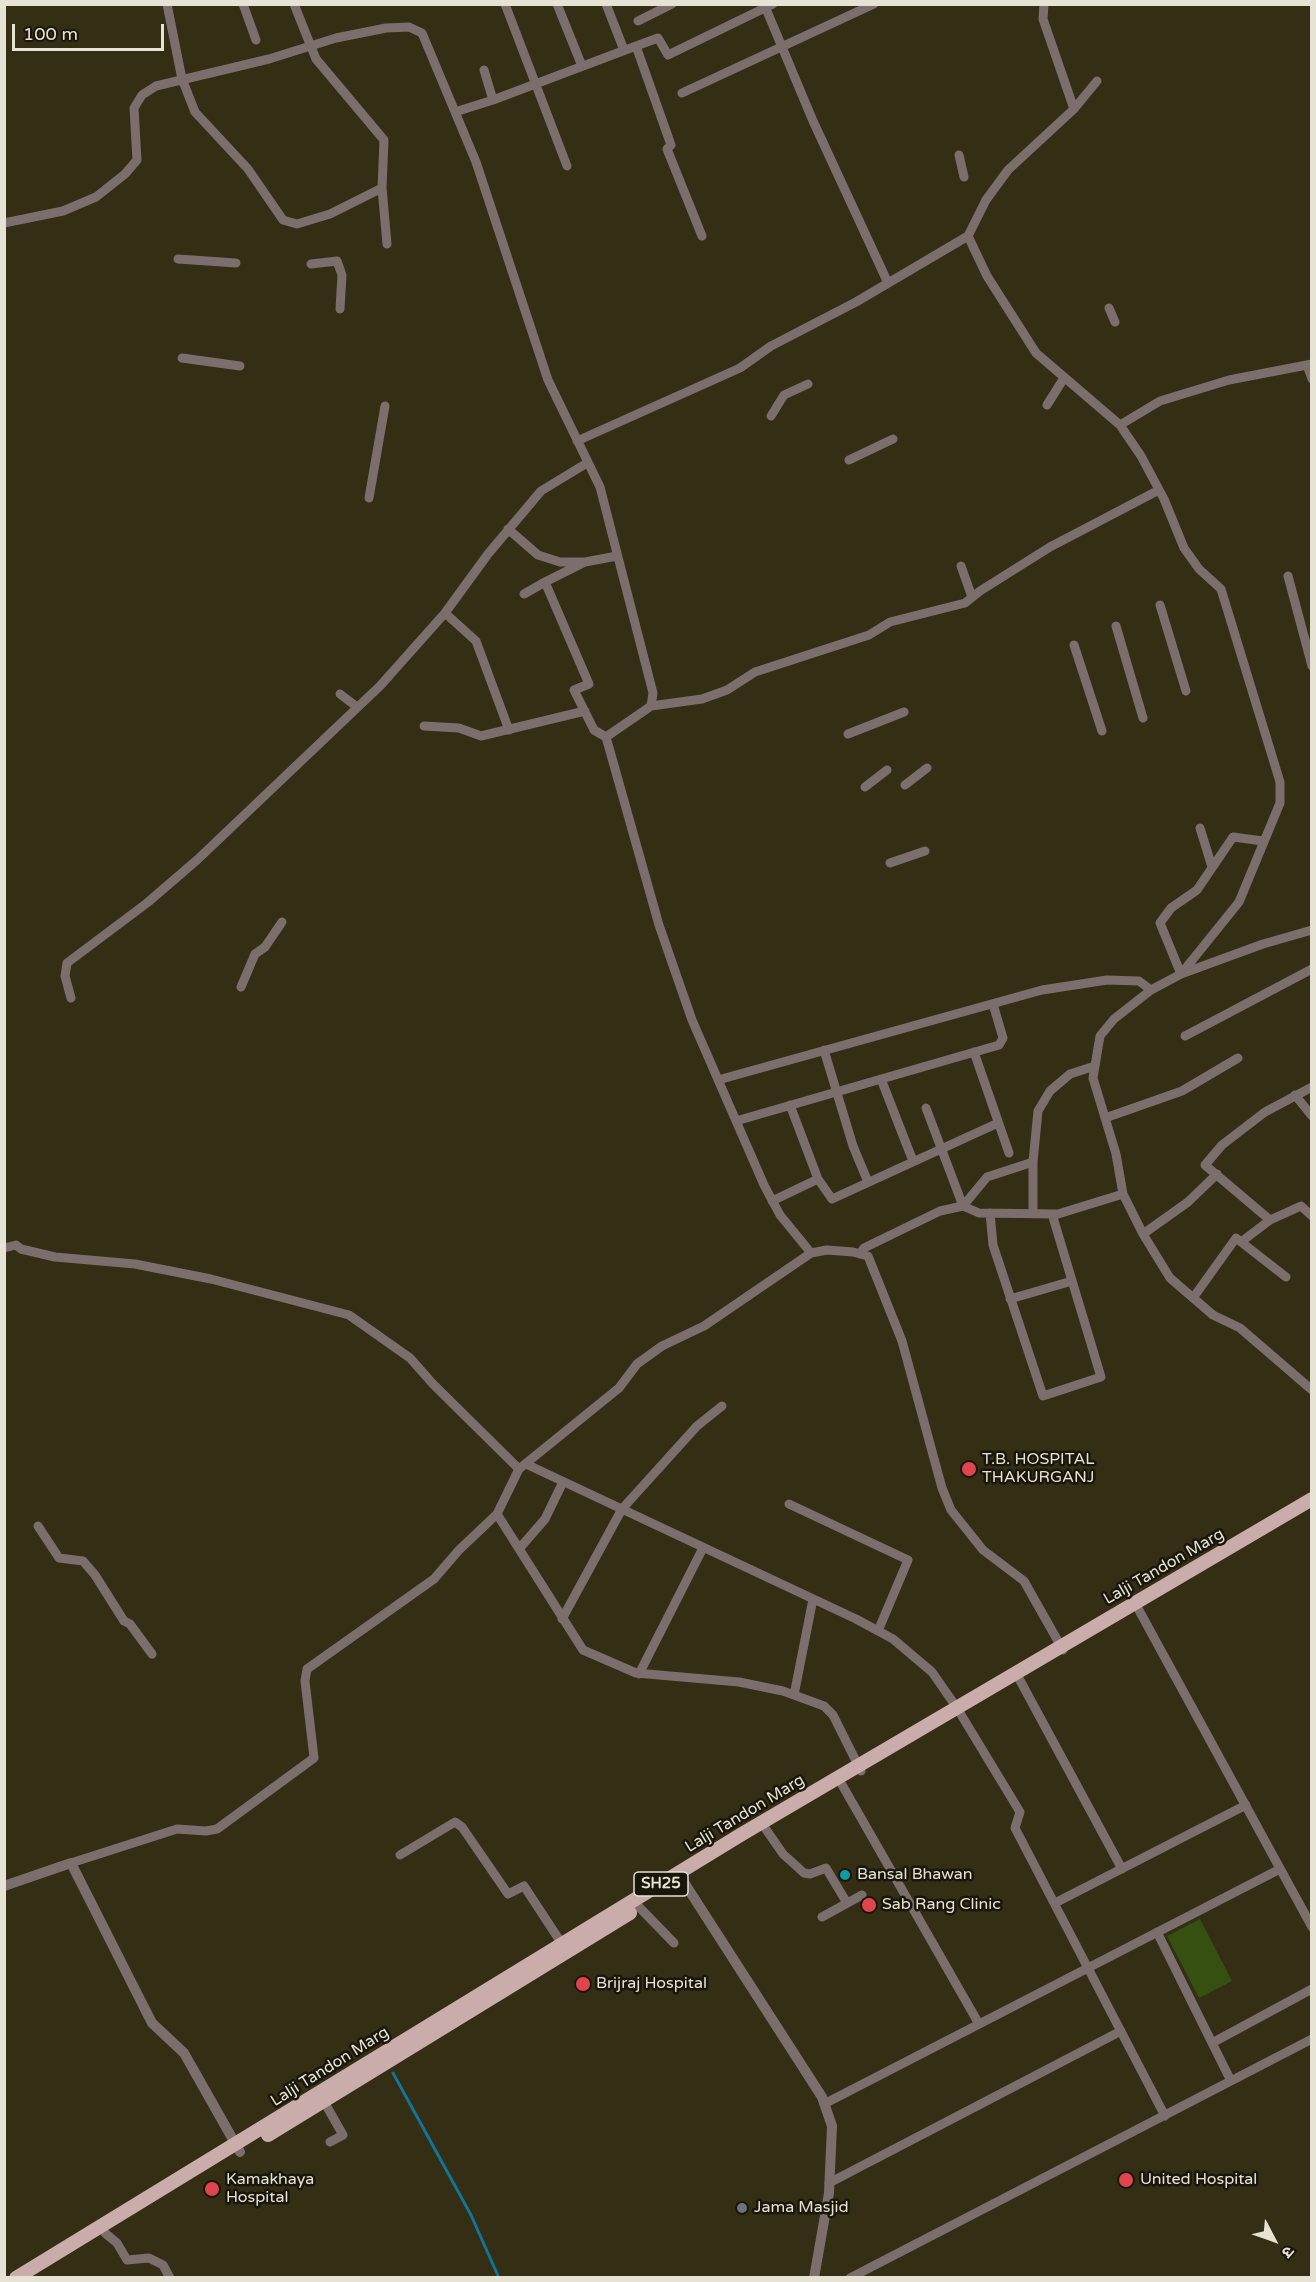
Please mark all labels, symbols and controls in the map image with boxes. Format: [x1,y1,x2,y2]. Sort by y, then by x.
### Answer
scale bar [15,12,166,50]
text: 100 m [23,23,78,45]
place label: T.B. HOSPITAL THAKURGANJ [982,1450,1095,1488]
marker: T.B. HOSPITAL THAKURGANJ [960,1460,978,1478]
street label: Lalji Tandon Marg [1100,1525,1228,1609]
street label: Lalji Tandon Marg [682,1771,808,1857]
place label: Bansal Bhawan [857,1865,973,1885]
marker: Bansal Bhawan [838,1868,852,1882]
road number: SH25 [634,1872,688,1896]
place label: Sab Rang Clinic [882,1895,1001,1915]
marker: Sab Rang Clinic [860,1896,878,1914]
place label: Brijraj Hospital [596,1974,707,1994]
marker: Brijraj Hospital [574,1975,592,1993]
street label: Lalji Tandon Marg [267,2023,393,2111]
place label: Kamakhaya Hospital [226,2170,314,2208]
place label: United Hospital [1140,2170,1257,2190]
marker: United Hospital [1117,2171,1135,2189]
marker: Kamakhaya Hospital [203,2180,221,2198]
place label: Jama Masjid [754,2198,849,2218]
marker: Jama Masjid [735,2201,749,2215]
north arrow [1244,2210,1304,2270]
text: उ [1277,2242,1298,2262]

